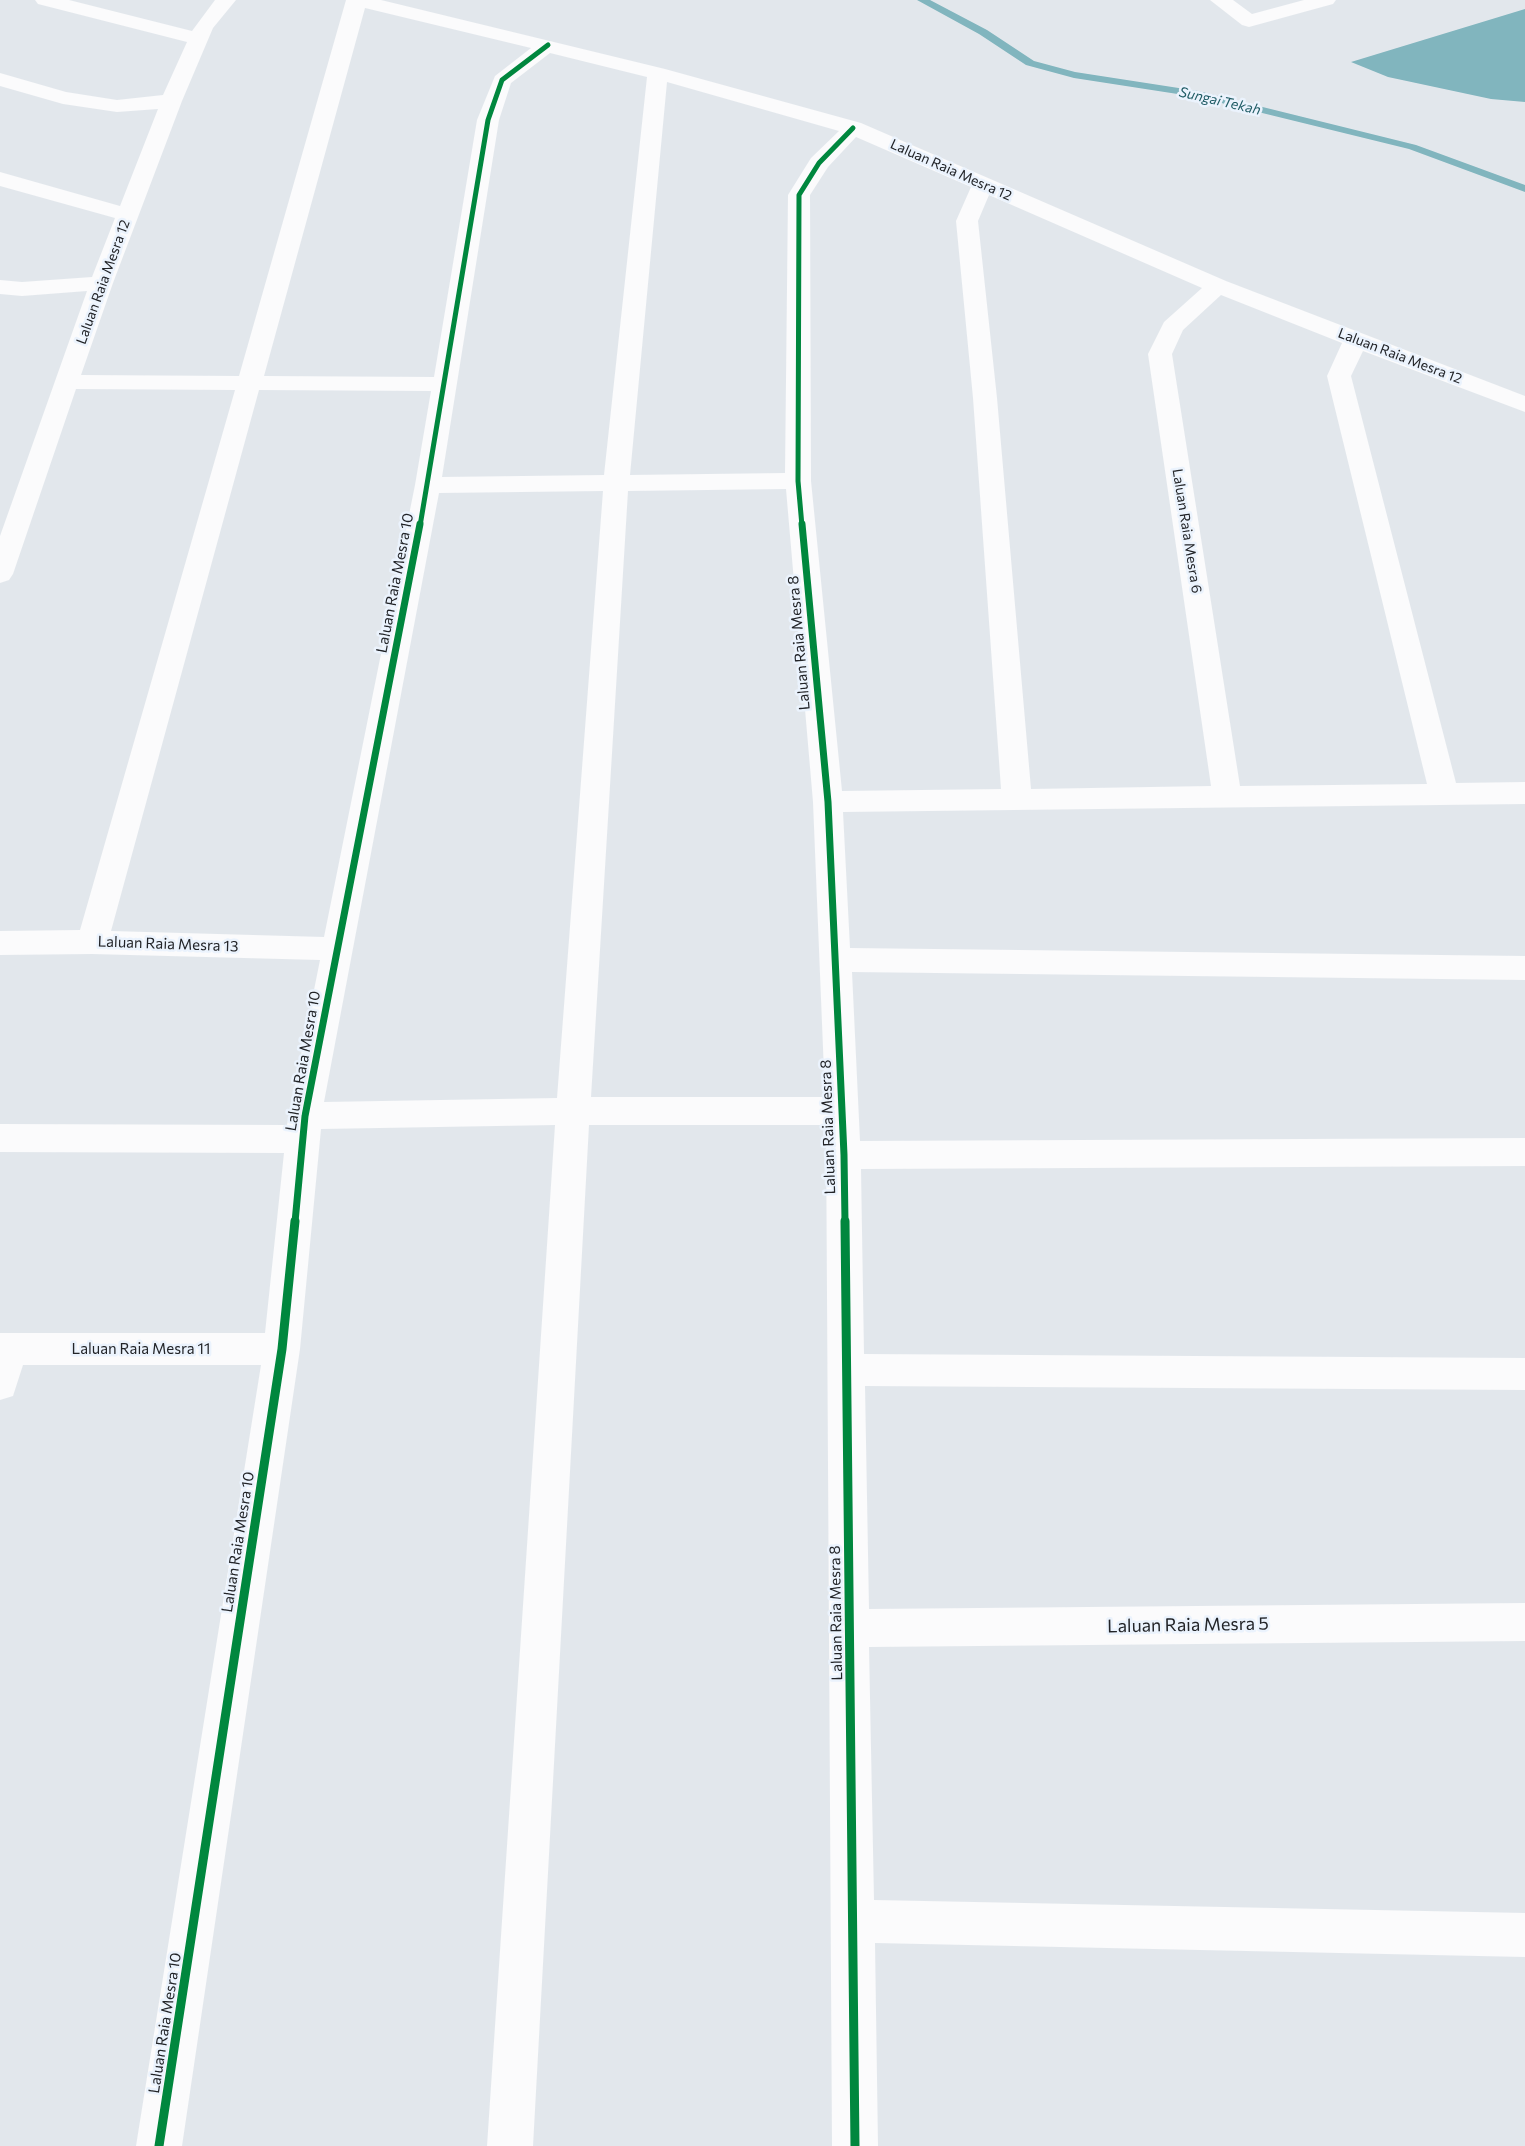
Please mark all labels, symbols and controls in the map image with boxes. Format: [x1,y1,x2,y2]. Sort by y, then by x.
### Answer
water label: Sungai Tekah [1178,83,1262,119]
street label: Laluan Raia Mesra 12 [888,136,1014,204]
street label: Laluan Raia Mesra 12 [73,217,133,347]
street label: Laluan Raia Mesra 12 [1336,325,1464,387]
street label: Laluan Raia Mesra 6 [1169,467,1205,595]
street label: Laluan Raia Mesra 10 [373,511,417,655]
street label: Laluan Raia Mesra 8 [784,575,814,711]
street label: Laluan Raia Mesra 13 [97,933,239,955]
street label: Laluan Raia Mesra 10 [282,989,324,1133]
street label: Laluan Raia Mesra 8 [817,1059,839,1195]
street label: Laluan Raia Mesra 11 [72,1340,210,1358]
street label: Laluan Raia Mesra 10 [218,1470,258,1614]
street label: Laluan Raia Mesra 8 [826,1545,846,1681]
street label: Laluan Raia Mesra 5 [1107,1613,1269,1637]
street label: Laluan Raia Mesra 10 [145,1951,185,2095]

